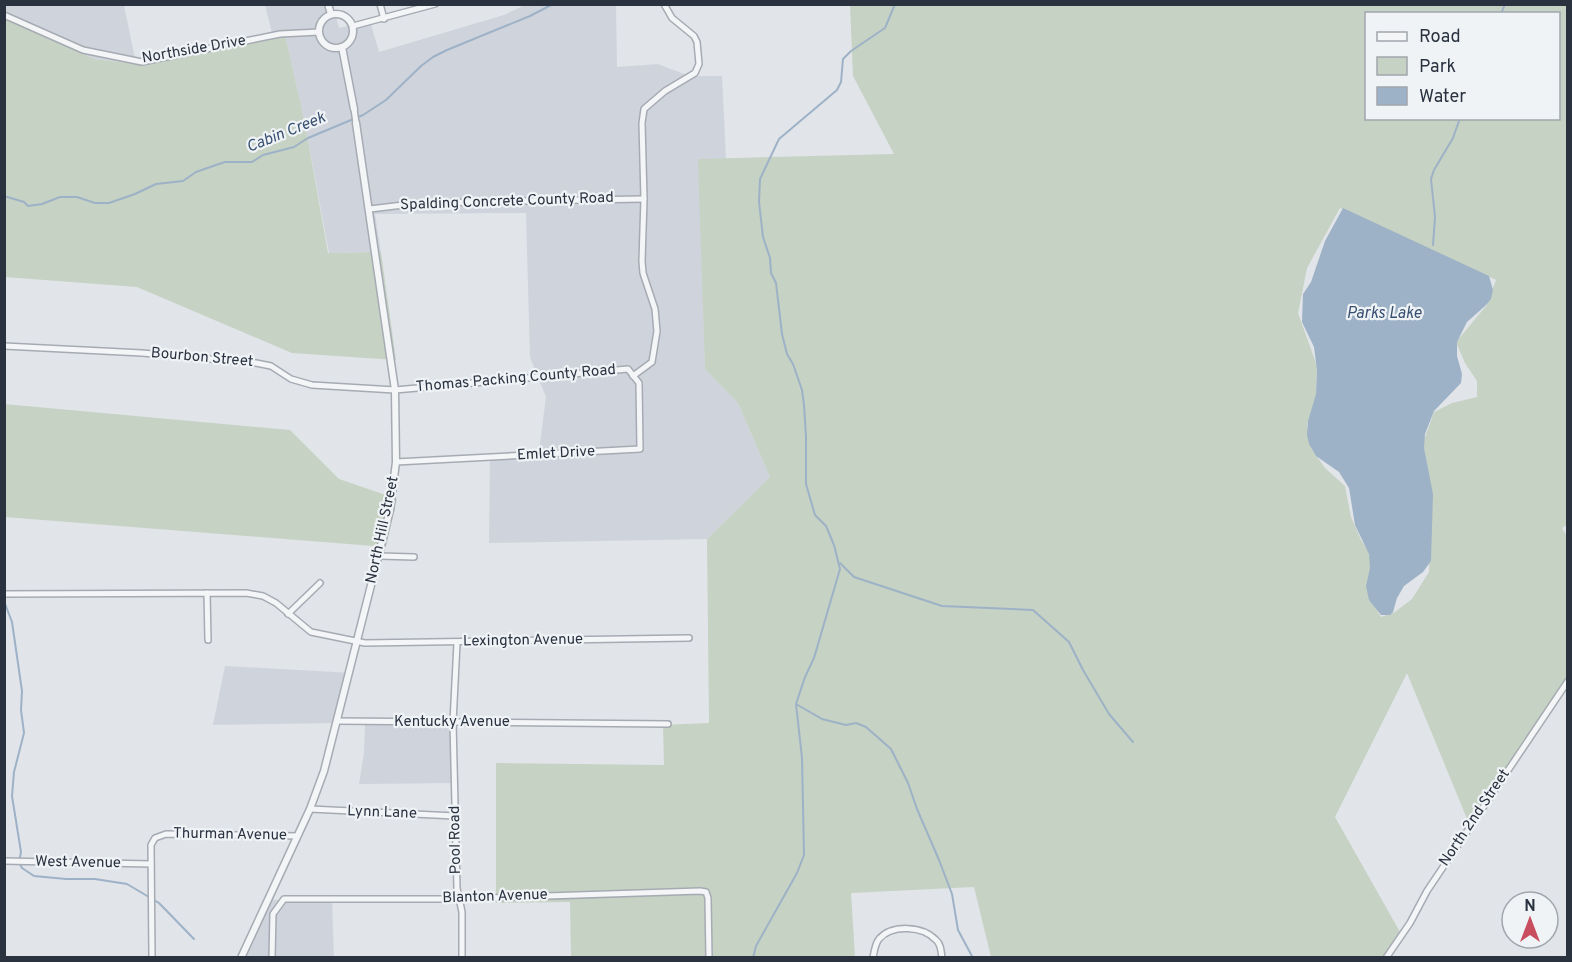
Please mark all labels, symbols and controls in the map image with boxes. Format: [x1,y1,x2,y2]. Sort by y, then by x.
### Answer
legend [1365,12,1560,120]
text: Road [1419,26,1461,49]
street label: Northside Drive [141,32,247,68]
text: Park [1419,56,1456,79]
text: Water [1419,86,1466,109]
water label: Cabin Creek [244,108,329,158]
street label: Spalding Concrete County Road [400,189,614,215]
water label: Parks Lake [1347,304,1422,324]
street label: Bourbon Street [150,344,254,372]
street label: Thomas Packing County Road [415,361,617,397]
street label: Emlet Drive [516,442,596,466]
street label: North Hill Street [362,475,404,585]
street label: Lexington Avenue [463,630,583,652]
street label: Kentucky Avenue [394,713,510,732]
street label: North 2nd Street [1435,766,1515,870]
street label: Lynn Lane [347,802,417,824]
street label: Pool Road [446,806,466,874]
street label: Thurman Avenue [173,825,287,845]
street label: West Avenue [35,853,121,873]
street label: Blanton Avenue [442,886,548,908]
north arrow [1500,890,1560,950]
text: N [1524,897,1536,917]

